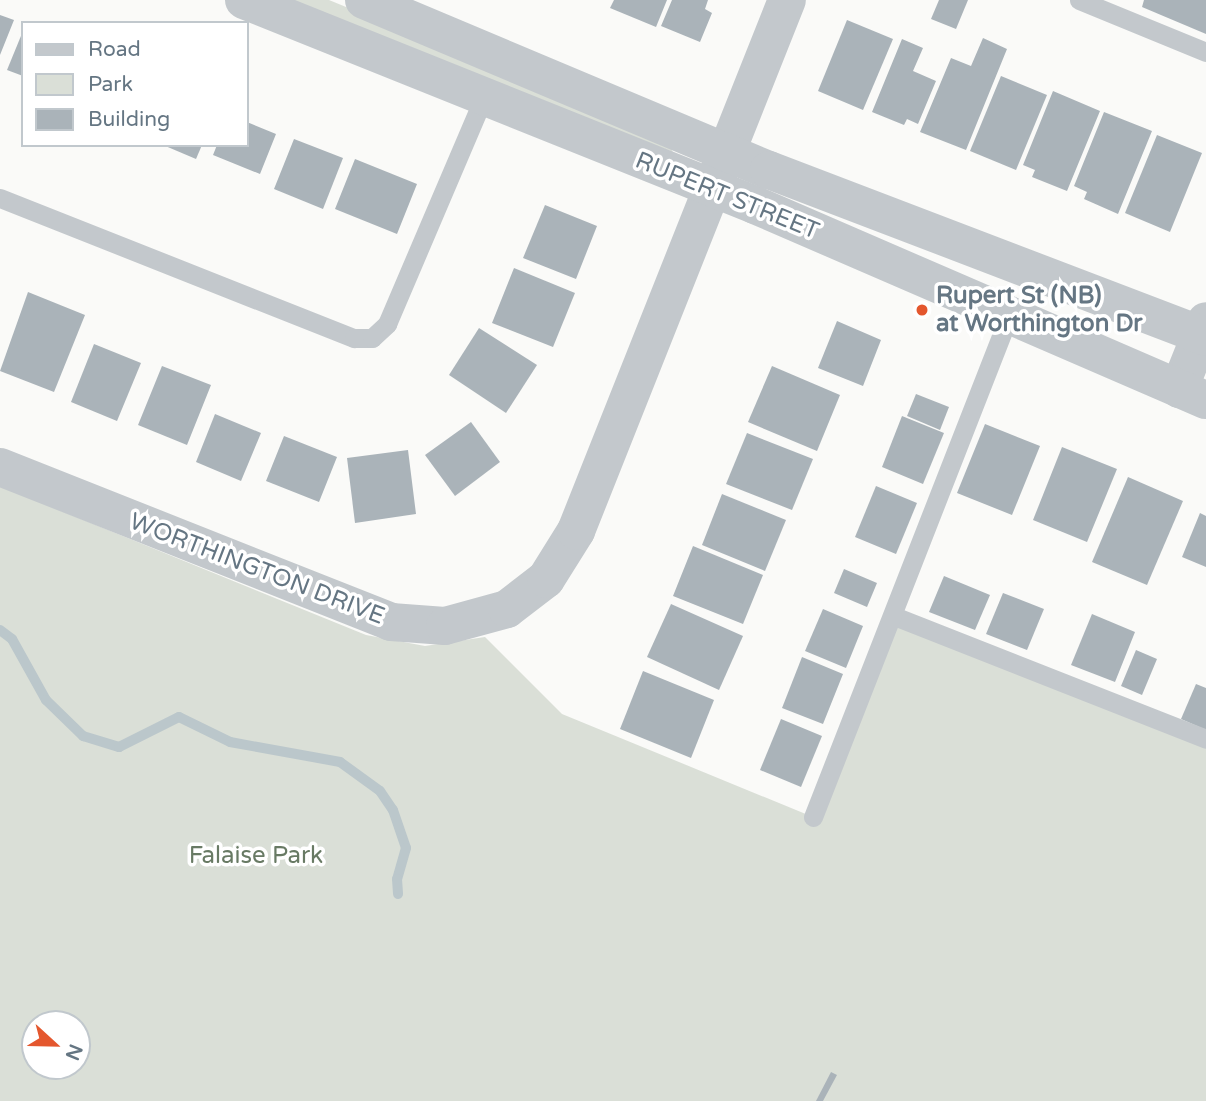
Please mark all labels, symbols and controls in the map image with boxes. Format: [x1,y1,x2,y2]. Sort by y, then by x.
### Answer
legend [21,21,248,147]
text: Road [88,37,141,62]
text: Park [88,72,133,97]
text: Building [88,107,170,132]
street label: RUPERT STREET [631,146,823,246]
place label: Rupert St (NB) at Worthington Dr [936,282,1143,338]
marker: Rupert St (NB) at Worthington Dr [914,302,930,318]
street label: WORTHINGTON DRIVE [125,507,389,631]
park label: Falaise Park [189,842,323,870]
north arrow [21,1010,91,1080]
text: N [61,1041,87,1063]

